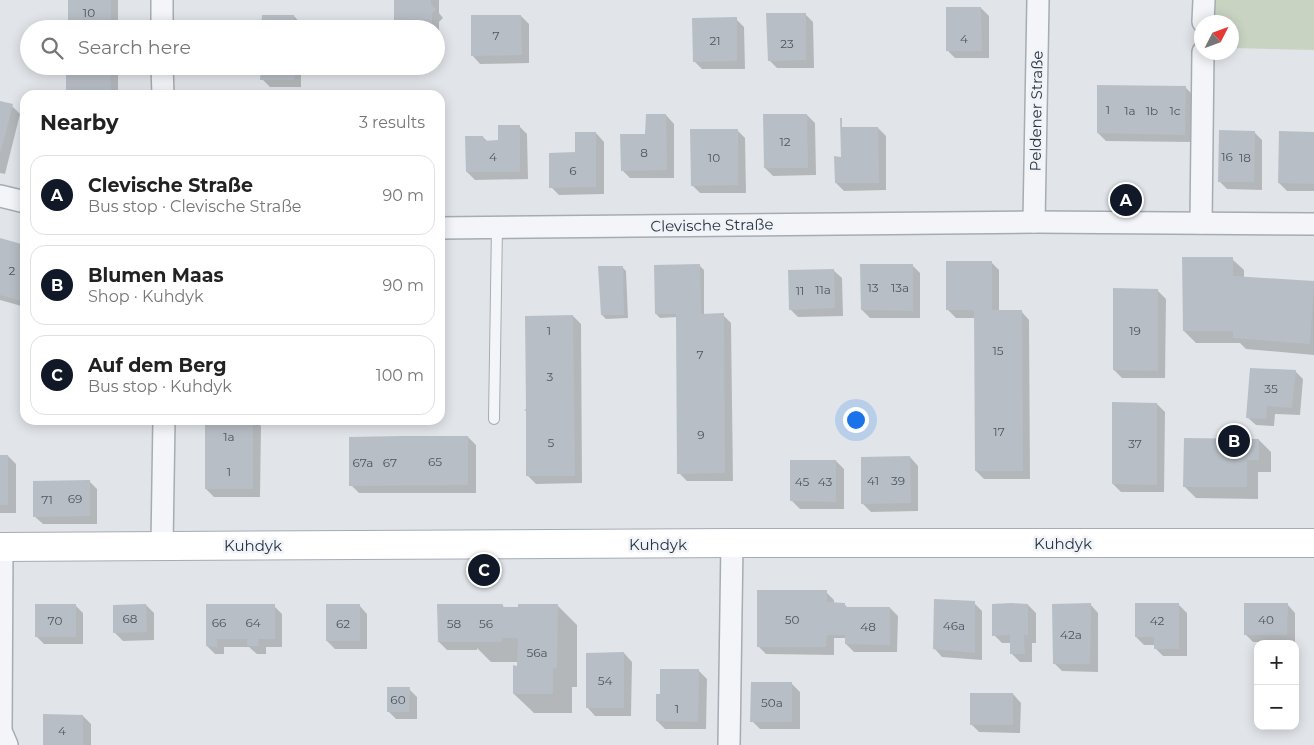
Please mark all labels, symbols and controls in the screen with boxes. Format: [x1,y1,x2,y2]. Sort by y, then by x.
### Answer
house number: 10 [83,5,95,20]
north arrow [1194,15,1239,60]
search box [20,20,445,75]
house number: 7 [492,28,500,43]
house number: 4 [960,31,968,46]
house number: 21 [709,33,721,48]
icon: search [38,34,66,62]
text: Search here [78,36,191,59]
house number: 23 [780,36,794,51]
street label: Peldener Straße [1025,50,1047,172]
house number: 1 [1106,102,1110,117]
house number: 1a [1124,103,1136,118]
house number: 1b [1146,103,1158,118]
house number: 1c [1169,103,1181,118]
text: Nearby [40,110,119,135]
text: 3 results [359,113,425,132]
house number: 12 [779,134,791,149]
house number: 8 [640,145,648,160]
house number: 4 [489,149,497,164]
house number: 16 [1221,149,1233,164]
house number: 10 [708,150,720,165]
house number: 18 [1239,150,1251,165]
house number: 6 [569,163,577,178]
text: Clevische Straße [88,174,253,197]
pin: A [1110,181,1142,219]
text: A [51,186,63,205]
text: 90 m [382,186,424,205]
text: Bus stop · Clevische Straße [88,197,302,216]
street label: Clevische Straße [650,214,774,236]
house number: 2 [9,263,16,278]
text: Blumen Maas [88,264,224,287]
text: B [51,276,63,295]
text: 90 m [382,276,424,295]
house number: 13 [867,280,879,295]
house number: 13a [891,280,909,295]
house number: 11a [815,282,831,297]
house number: 11 [796,283,804,298]
text: Shop · Kuhdyk [88,287,204,306]
house number: 1 [547,323,551,338]
house number: 19 [1129,323,1141,338]
house number: 15 [992,343,1004,358]
house number: 7 [696,347,704,362]
text: Auf dem Berg [88,354,226,377]
text: C [51,366,63,385]
text: 100 m [376,366,424,385]
house number: 3 [547,369,554,384]
text: Bus stop · Kuhdyk [88,377,232,396]
house number: 35 [1264,381,1278,396]
your location [843,407,869,433]
pin: B [1218,422,1250,460]
house number: 17 [993,424,1005,439]
house number: 9 [697,427,705,442]
house number: 1a [223,429,235,444]
house number: 5 [548,435,555,450]
house number: 37 [1128,436,1142,451]
house number: 65 [428,454,442,469]
house number: 67a [353,455,373,470]
house number: 67 [383,455,397,470]
house number: 1 [227,464,231,479]
house number: 41 [867,473,879,488]
house number: 39 [891,473,905,488]
house number: 45 [795,474,810,489]
house number: 43 [818,474,832,489]
house number: 69 [68,491,82,506]
house number: 71 [41,492,53,507]
street label: Kuhdyk [1034,534,1092,553]
street label: Kuhdyk [629,535,687,554]
street label: Kuhdyk [224,536,282,555]
pin: C [468,551,500,589]
house number: 68 [123,611,138,626]
house number: 50 [785,612,799,627]
house number: 40 [1258,612,1274,627]
house number: 70 [48,613,62,628]
house number: 42 [1150,613,1165,628]
house number: 66 [212,615,226,630]
house number: 64 [245,615,261,630]
house number: 62 [336,616,350,631]
house number: 58 [447,616,462,631]
house number: 56 [479,616,493,631]
house number: 46a [943,618,965,633]
house number: 48 [860,619,876,634]
house number: 42a [1060,627,1082,642]
map controls [1254,640,1299,730]
button: + [1254,640,1299,685]
house number: 56a [526,645,548,660]
house number: 54 [598,673,612,688]
button: − [1254,685,1299,730]
house number: 60 [390,692,406,707]
house number: 50a [761,695,783,710]
house number: 1 [675,701,679,716]
house number: 4 [58,723,66,738]

